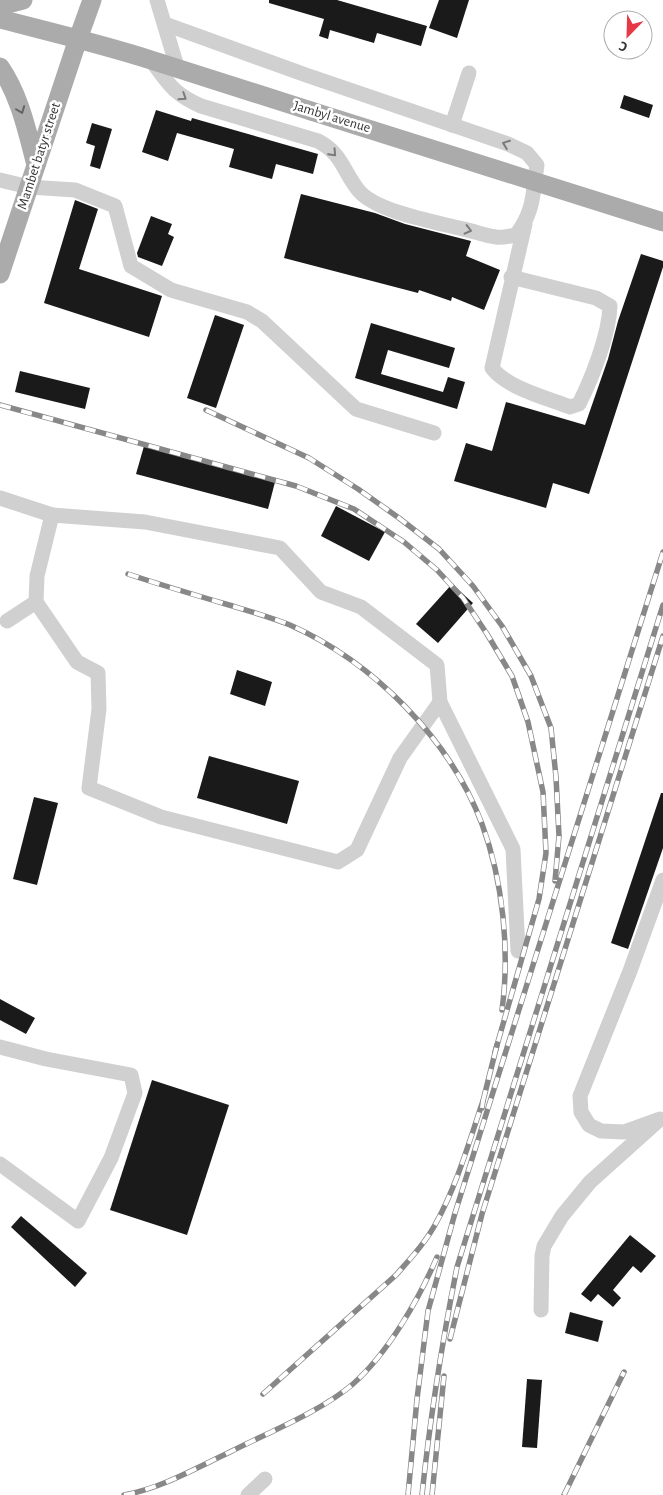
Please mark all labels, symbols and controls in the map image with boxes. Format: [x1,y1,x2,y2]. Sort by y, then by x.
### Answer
north arrow [603,10,653,60]
text: С [617,38,630,54]
one-way arrow [177,90,186,100]
street label: Jambyl avenue [292,99,372,135]
street label: Mambet batyr street [15,100,63,211]
one-way arrow [15,106,25,114]
one-way arrow [502,140,511,150]
one-way arrow [328,147,337,156]
one-way arrow [463,224,472,235]

